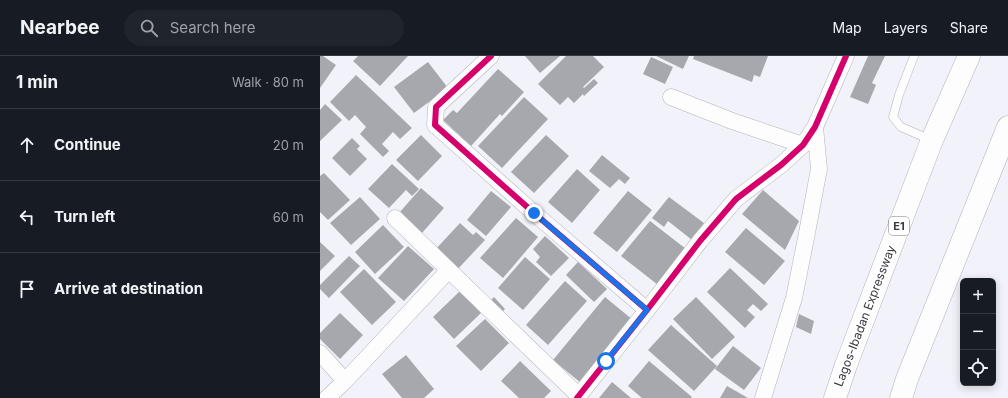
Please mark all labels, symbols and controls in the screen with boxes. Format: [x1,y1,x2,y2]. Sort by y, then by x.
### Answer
search box [124,10,404,46]
text: Nearbee [20,16,100,39]
icon: search [138,17,160,39]
text: Search here [170,18,255,37]
text: Map [833,19,862,36]
text: Layers [884,19,928,36]
text: Share [950,19,988,36]
text: 1 min [16,72,58,92]
text: Walk · 80 m [232,74,304,90]
icon: ahead [16,134,38,156]
text: Continue [54,135,121,154]
text: 20 m [273,137,304,153]
route end [525,204,543,222]
icon: left [16,206,38,228]
text: Turn left [54,207,115,226]
text: 60 m [273,209,304,225]
road number: E1 [889,217,909,235]
street label: Lagos-Ibadan Expressway [831,243,899,389]
icon: arrive [16,278,38,300]
map controls [960,278,996,386]
button: + [960,278,996,314]
text: Arrive at destination [54,279,203,298]
button: − [960,314,996,350]
button: locate [960,350,996,386]
route start [597,352,615,370]

